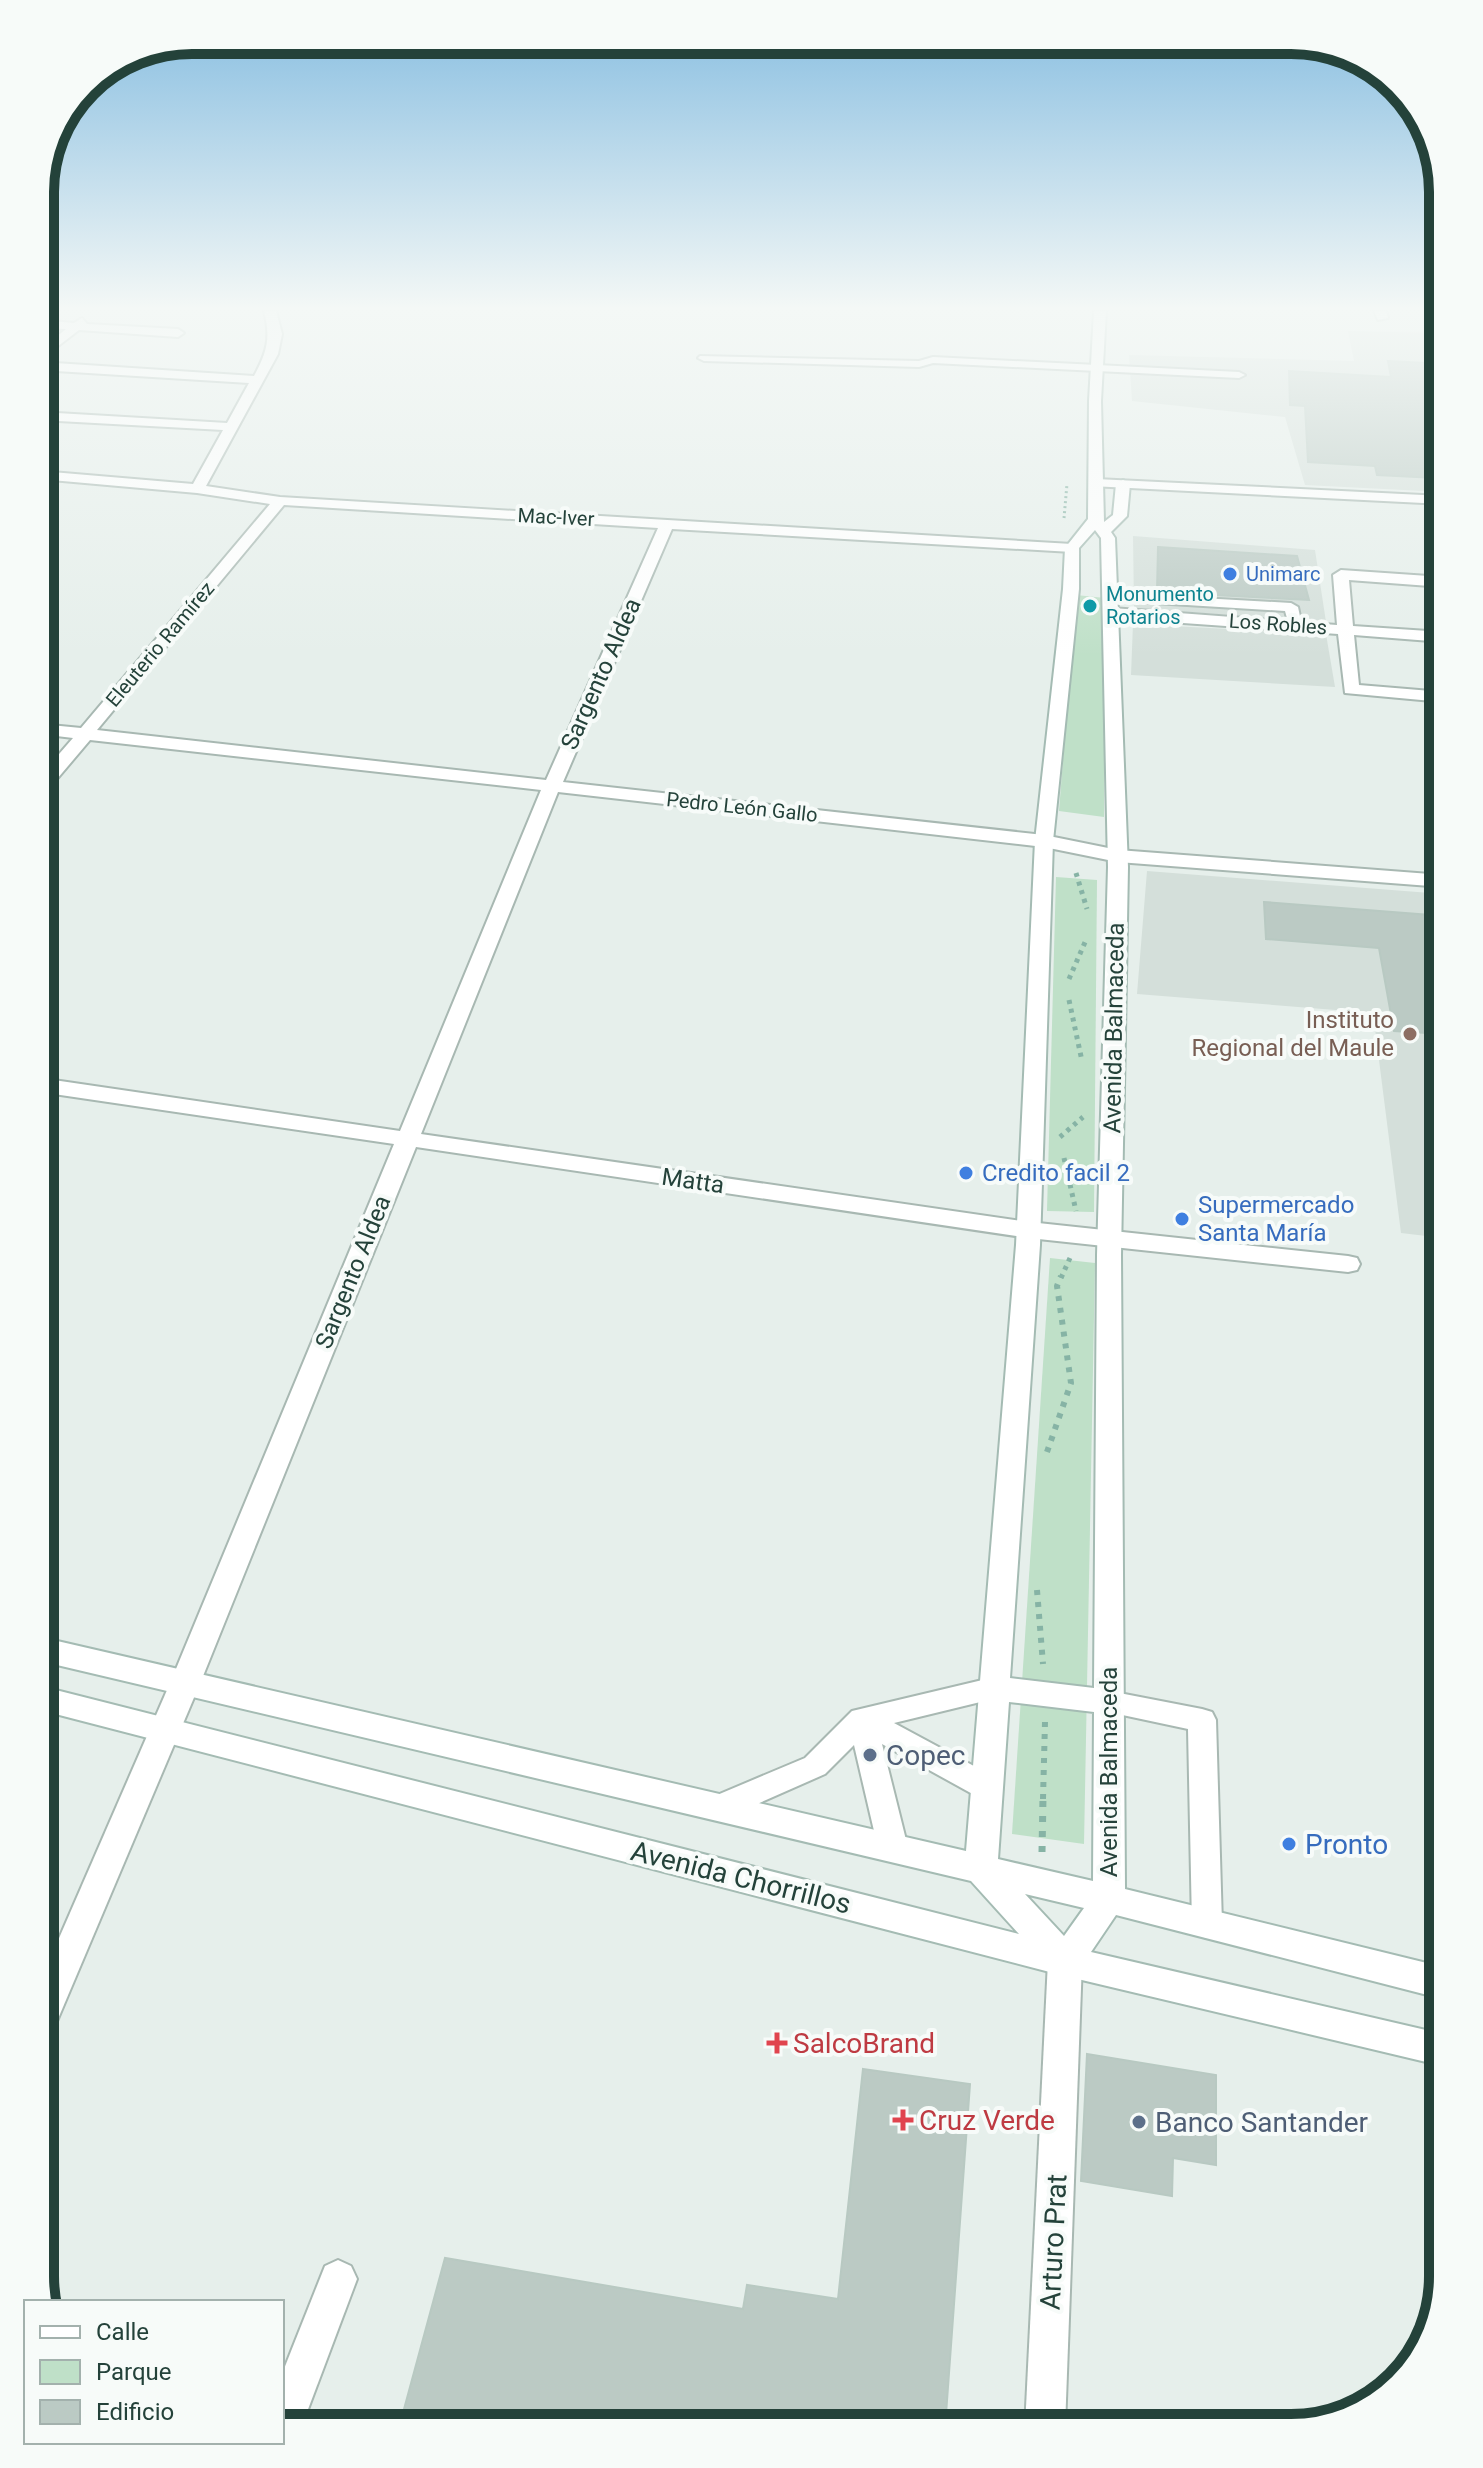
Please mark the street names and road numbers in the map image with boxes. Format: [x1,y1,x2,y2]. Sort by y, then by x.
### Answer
street label: Mac-Iver [517,503,595,531]
street label: Eleuterio Ramírez [101,577,219,711]
street label: Sargento Aldea [555,594,647,754]
street label: Los Robles [1228,609,1328,639]
street label: Pedro León Gallo [665,787,819,827]
street label: Avenida Balmaceda [1098,922,1130,1134]
street label: Matta [660,1163,726,1199]
street label: Sargento Aldea [310,1191,396,1353]
street label: Avenida Balmaceda [1095,1667,1123,1877]
street label: Avenida Chorrillos [627,1834,854,1921]
street label: Arturo Prat [1033,2173,1074,2311]

